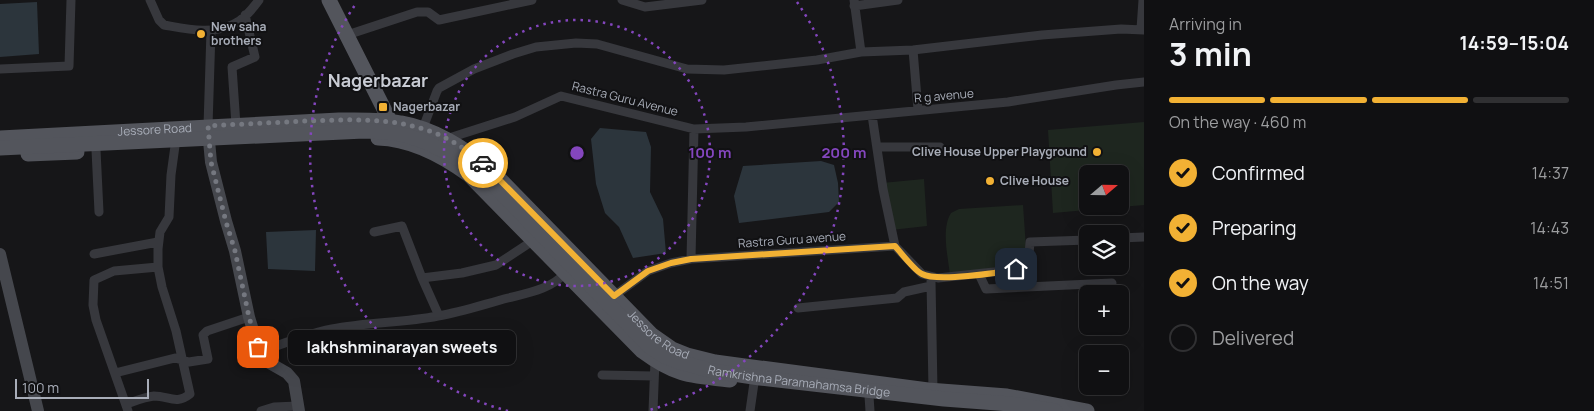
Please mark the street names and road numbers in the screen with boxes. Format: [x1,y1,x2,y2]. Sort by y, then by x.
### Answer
street label: Rastra Guru Avenue [570,77,680,120]
street label: R g avenue [913,84,975,107]
street label: Jessore Road [117,119,192,140]
street label: Rastra Guru avenue [737,227,847,252]
street label: Jessore Road [624,306,692,363]
street label: Ramkrishna Paramahamsa Bridge [706,361,891,401]

